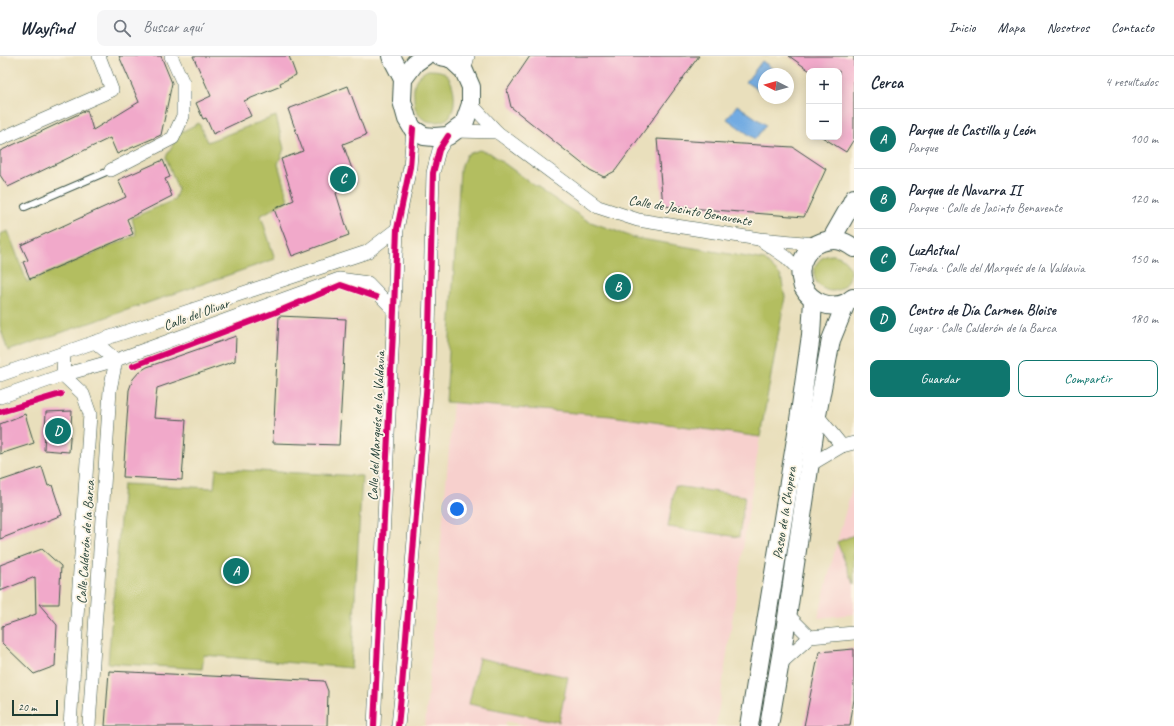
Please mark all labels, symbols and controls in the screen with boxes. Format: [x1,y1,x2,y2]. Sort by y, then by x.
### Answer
search box [97,10,377,46]
text: Wayfind [20,16,73,40]
icon: search [111,17,133,39]
text: Buscar aquí [143,18,202,37]
text: Inicio [949,19,976,36]
text: Mapa [998,19,1025,36]
text: Nosotros [1047,19,1089,36]
text: Contacto [1111,19,1154,36]
north arrow [758,68,794,104]
map controls [806,68,842,140]
button: + [806,68,842,104]
text: Cerca [870,72,903,93]
text: 4 resultados [1105,74,1158,90]
button: − [806,104,842,140]
text: Parque de Castilla y León [908,121,1035,140]
text: A [880,131,886,147]
text: 100 m [1130,131,1158,147]
text: Parque [908,140,938,156]
pin: C [330,164,356,194]
text: Parque de Navarra II [908,181,1021,200]
street label: Calle de Jacinto Benavente [627,191,754,230]
text: B [880,191,886,207]
text: 120 m [1130,191,1158,207]
text: Parque · Calle de Jacinto Benavente [908,200,1062,216]
text: LuzActual [908,241,957,260]
text: C [880,251,886,267]
text: 150 m [1130,251,1158,267]
text: Tienda · Calle del Marqués de la Valdavia [908,260,1085,276]
pin: B [605,272,631,302]
street label: Calle del Olivar [161,294,233,334]
text: Centro de Día Carmen Bloise [908,301,1056,320]
text: D [879,311,887,327]
text: 180 m [1130,311,1158,327]
text: Lugar · Calle Calderón de la Barca [908,320,1056,336]
street label: Calle del Marqués de la Valdavia [364,350,389,501]
button: Guardar [870,360,1010,397]
button: Compartir [1018,360,1158,397]
pin: D [45,416,71,446]
street label: Paseo de la Chopera [769,464,800,560]
street label: Calle Calderón de la Barca [73,479,98,604]
your location [447,499,467,519]
pin: A [223,556,249,586]
scale bar [12,698,58,717]
text: 20 m [18,700,37,714]

